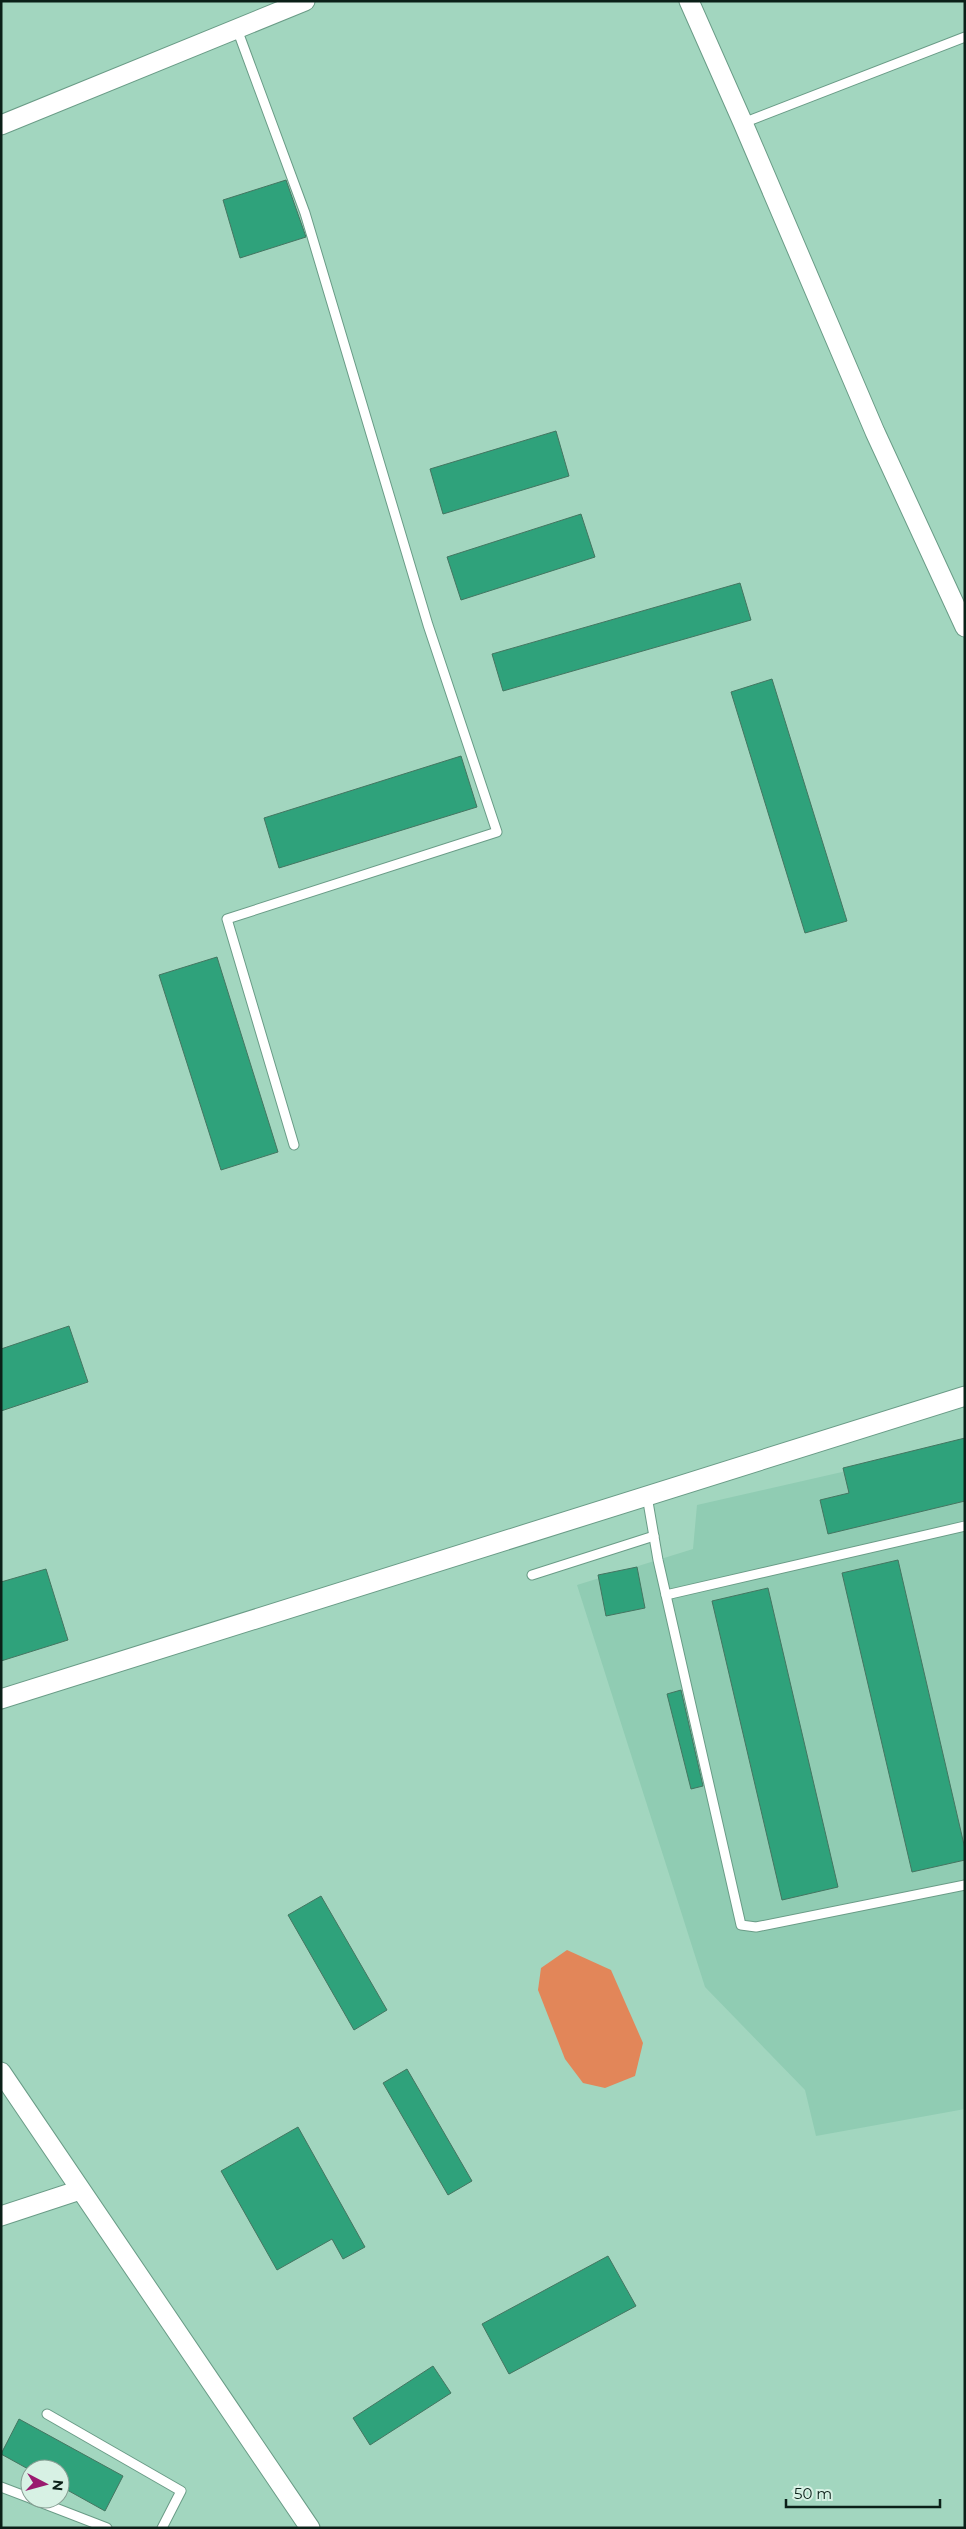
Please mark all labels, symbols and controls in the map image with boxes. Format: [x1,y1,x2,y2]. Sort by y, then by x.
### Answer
north arrow [20,2459,70,2509]
scale bar [786,2476,940,2508]
text: N [48,2479,67,2492]
text: 50 m [794,2484,832,2503]

